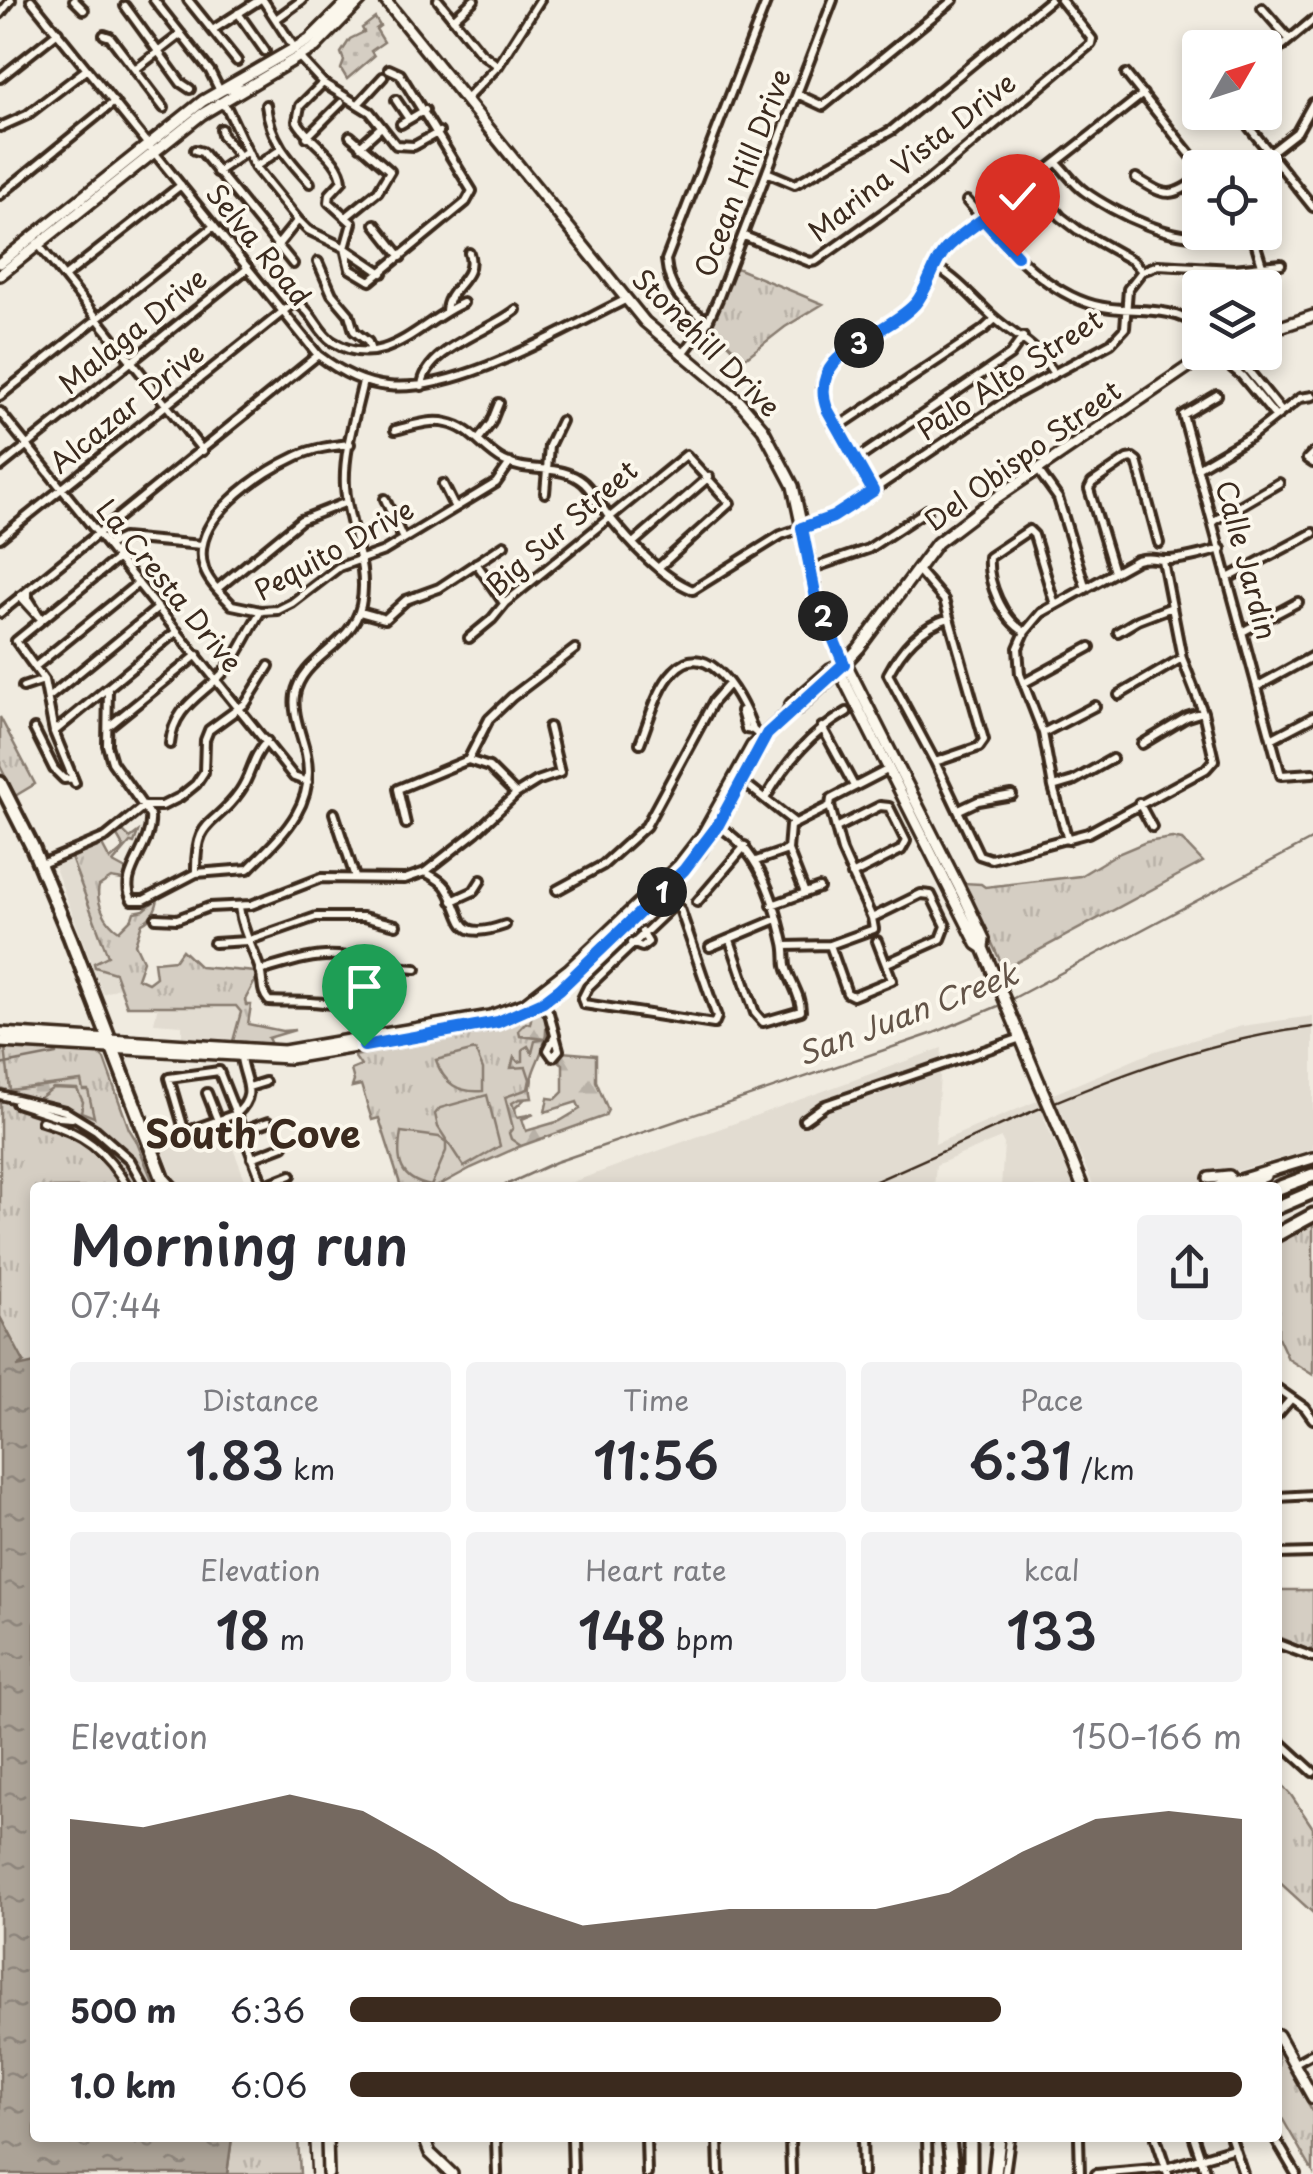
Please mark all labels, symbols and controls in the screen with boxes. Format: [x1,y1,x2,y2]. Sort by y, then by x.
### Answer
north arrow [1182,30,1282,130]
map controls [1182,30,1282,370]
street label: Marina Vista Drive [798,61,1024,251]
street label: Ocean Hill Drive [682,62,801,283]
button: locate [1182,150,1282,250]
pin [975,154,1060,257]
icon: check [990,169,1045,224]
street label: Selva Road [196,173,322,315]
street label: Malaga Drive [49,256,216,403]
street label: Stonehill Drive [623,258,791,426]
button: layers [1182,270,1282,370]
street label: Palo Alto Street [908,297,1111,450]
pin: 3 [834,318,884,368]
text: 3 [850,321,868,364]
street label: Alcazar Drive [39,331,213,483]
street label: Del Obispo Street [915,369,1129,541]
street label: Big Sur Street [476,449,646,605]
street label: Calle Jardin [1206,475,1289,644]
street label: Pequito Drive [245,487,421,610]
street label: La Cresta Drive [87,489,254,681]
pin: 2 [798,591,848,641]
text: 2 [813,594,833,637]
pin: 1 [637,867,687,917]
text: 1 [655,870,669,913]
pin [322,944,407,1047]
water label: San Juan Creek [790,949,1026,1075]
icon: arrive [337,959,392,1014]
district label: South Cove [145,1104,361,1161]
text: Morning run [70,1202,408,1285]
button: share [1137,1215,1242,1320]
text: 07:44 [70,1281,162,1329]
text: Distance [202,1378,319,1421]
text: Time [623,1378,689,1421]
text: Pace [1020,1378,1083,1421]
text: 1.83 [185,1421,284,1497]
text: 11:56 [593,1421,719,1497]
text: 6:31 [969,1421,1072,1497]
text: km [284,1447,335,1490]
text: /km [1072,1447,1135,1490]
text: Elevation [200,1548,321,1591]
text: Heart rate [585,1548,727,1591]
text: kcal [1024,1548,1080,1591]
text: 18 [216,1591,270,1667]
text: 148 [578,1591,667,1667]
text: 133 [1007,1591,1097,1667]
text: m [270,1617,305,1660]
text: bpm [667,1617,734,1660]
text: Elevation [70,1712,208,1760]
text: 150–166 m [1072,1712,1242,1760]
text: 500 m [70,1986,176,2034]
text: 6:36 [230,1986,305,2034]
text: 1.0 km [70,2061,176,2109]
text: 6:06 [230,2061,307,2109]

